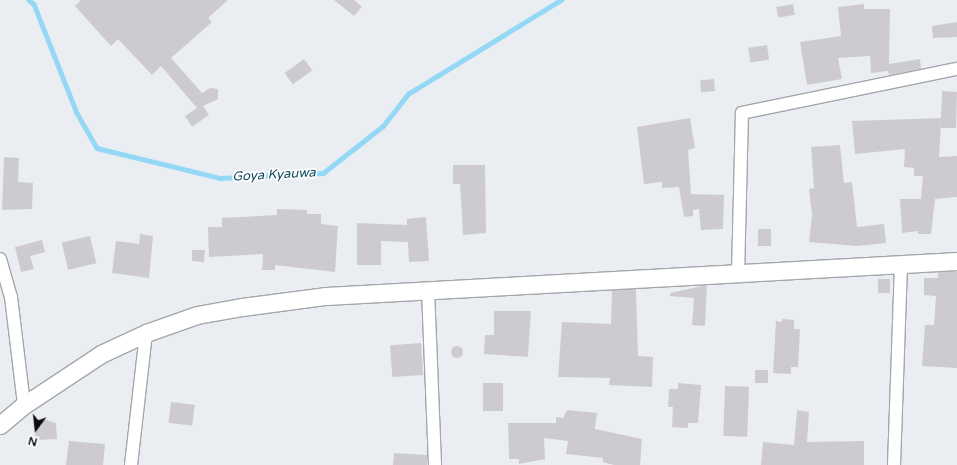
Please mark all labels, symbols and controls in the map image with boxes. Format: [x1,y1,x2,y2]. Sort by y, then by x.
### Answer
water label: Goya Kyauwa [232,165,316,185]
north arrow [16,409,56,449]
text: N [27,434,39,448]

